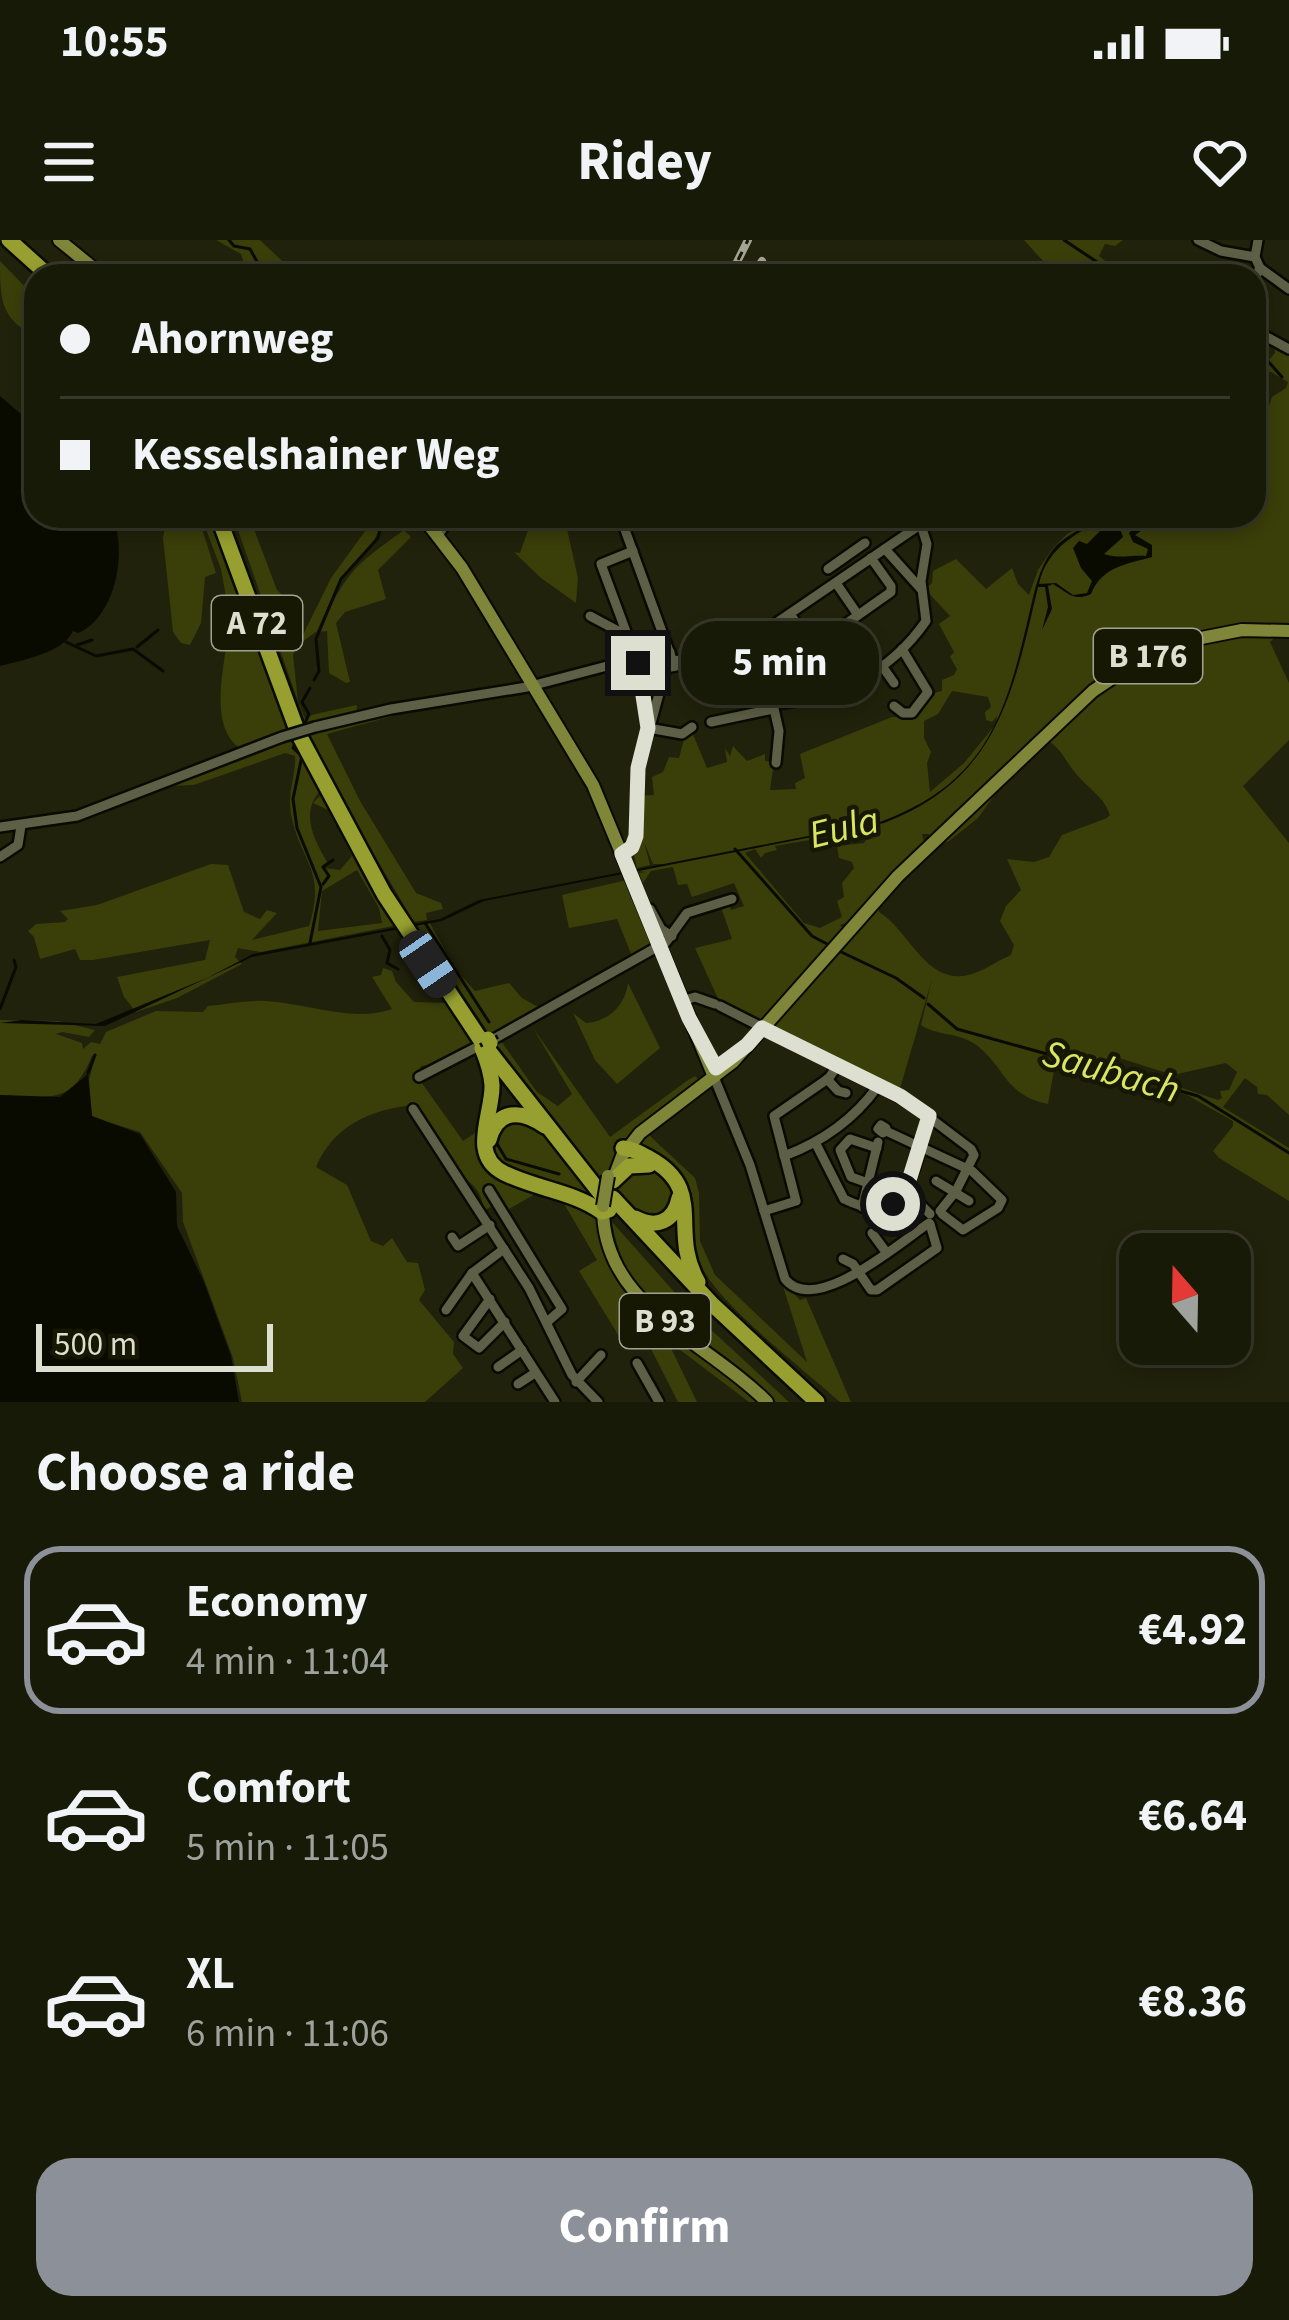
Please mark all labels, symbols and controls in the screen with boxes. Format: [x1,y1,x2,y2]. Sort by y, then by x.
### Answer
text: 10:55 [60,10,169,74]
text: Ridey [577,124,712,201]
icon: menu [36,129,102,195]
icon: heart [1187,129,1253,195]
text: Ahornweg [132,307,334,371]
text: Kesselshainer Weg [132,423,499,487]
road number: A 72 [212,596,302,650]
callout: 5 min [680,621,878,705]
road number: B 176 [1094,629,1202,683]
text: 5 min [733,635,827,691]
route end [611,636,665,690]
water label: Eula [803,792,885,864]
car [393,924,463,1004]
water label: Saubach [1036,1026,1186,1118]
route start [866,1177,920,1231]
north arrow [1119,1233,1251,1365]
map controls [1119,1233,1251,1365]
road number: B 93 [620,1294,710,1348]
scale bar [36,1318,273,1371]
text: 500 m [54,1321,137,1368]
text: Choose a ride [36,1435,355,1512]
text: Economy [186,1570,368,1634]
icon: car [42,1576,150,1684]
text: €4.92 [1138,1598,1247,1662]
text: 4 min · 11:04 [186,1634,389,1690]
text: Comfort [186,1756,351,1820]
icon: car [42,1762,150,1870]
text: €6.64 [1138,1784,1247,1848]
text: 5 min · 11:05 [186,1820,389,1876]
text: XL [186,1942,235,2006]
icon: car [42,1948,150,2056]
text: €8.36 [1138,1970,1247,2034]
text: 6 min · 11:06 [186,2006,389,2062]
button: Confirm [36,2158,1253,2296]

